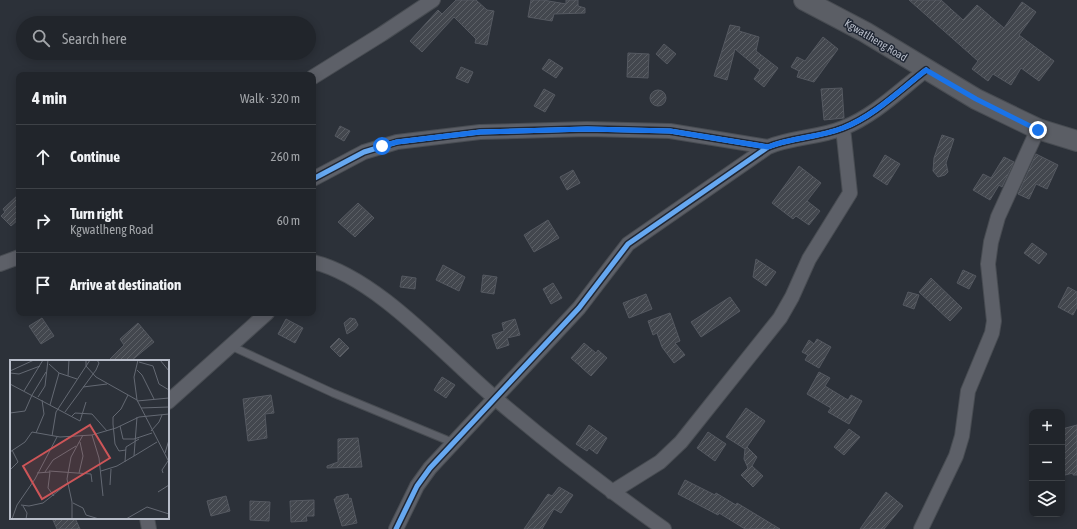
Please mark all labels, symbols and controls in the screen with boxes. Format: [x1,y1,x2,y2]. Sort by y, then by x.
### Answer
search box [16,16,316,60]
street label: Kgwatlheng Road [843,17,909,63]
icon: search [30,27,52,49]
text: Search here [62,30,127,47]
text: 4 min [32,88,67,108]
text: Walk · 320 m [240,91,300,106]
route end [1029,121,1047,139]
route start [373,137,391,155]
icon: ahead [32,146,54,168]
text: Continue [70,148,120,165]
text: 260 m [271,149,300,164]
text: Turn right [70,205,123,222]
icon: right [32,210,54,232]
text: 60 m [277,213,300,228]
text: Kgwatlheng Road [70,222,154,237]
icon: arrive [32,274,54,296]
text: Arrive at destination [70,276,181,293]
inset map [10,360,169,519]
map controls [1029,409,1065,517]
button: + [1029,409,1065,445]
button: − [1029,445,1065,481]
button: layers [1029,481,1065,517]

